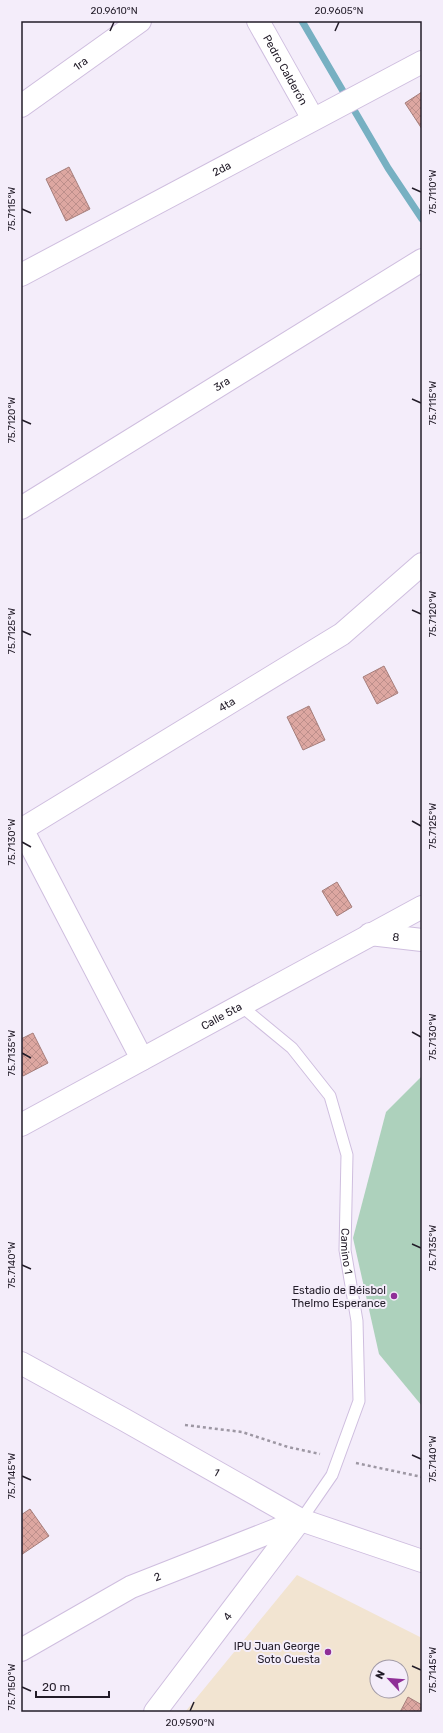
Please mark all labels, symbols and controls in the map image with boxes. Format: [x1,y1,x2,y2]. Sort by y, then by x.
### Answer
text: 20.9610°N [90,5,138,17]
text: 20.9605°N [314,5,364,17]
street label: Pedro Calderón [260,32,310,107]
street label: 1ra [71,54,90,73]
street label: 2da [210,158,233,179]
text: 75.7110°W [427,169,439,215]
text: 75.7115°W [6,187,18,231]
street label: 3ra [211,374,232,394]
text: 75.7115°W [427,381,439,425]
text: 75.7120°W [6,397,18,443]
text: 75.7120°W [427,591,439,637]
text: 75.7125°W [6,608,18,654]
street label: 4ta [216,694,237,714]
text: 75.7125°W [427,803,439,849]
text: 75.7130°W [6,819,18,865]
street label: 8 [392,930,400,944]
street label: Calle 5ta [199,1000,244,1032]
text: 75.7130°W [427,1014,439,1060]
text: 75.7135°W [6,1030,18,1076]
text: 75.7135°W [427,1225,439,1271]
street label: Camino 1 [338,1228,355,1275]
text: 75.7140°W [6,1241,18,1289]
place label: Estadio de Béisbol Thelmo Esperance [291,1284,386,1310]
marker: Estadio de Béisbol Thelmo Esperance [389,1291,399,1301]
text: 75.7140°W [427,1435,439,1483]
text: 75.7145°W [6,1453,18,1499]
street label: 1 [211,1465,222,1479]
street label: 2 [152,1569,163,1584]
street label: 4 [220,1609,235,1623]
place label: IPU Juan George Soto Cuesta [234,1640,320,1666]
marker: IPU Juan George Soto Cuesta [323,1647,333,1657]
text: 75.7145°W [427,1647,439,1693]
north arrow [369,1659,409,1699]
text: 75.7150°W [6,1664,18,1710]
text: N [373,1668,388,1681]
scale bar [36,1673,109,1699]
text: 20 m [42,1680,70,1694]
text: 20.9590°N [165,1717,215,1729]

